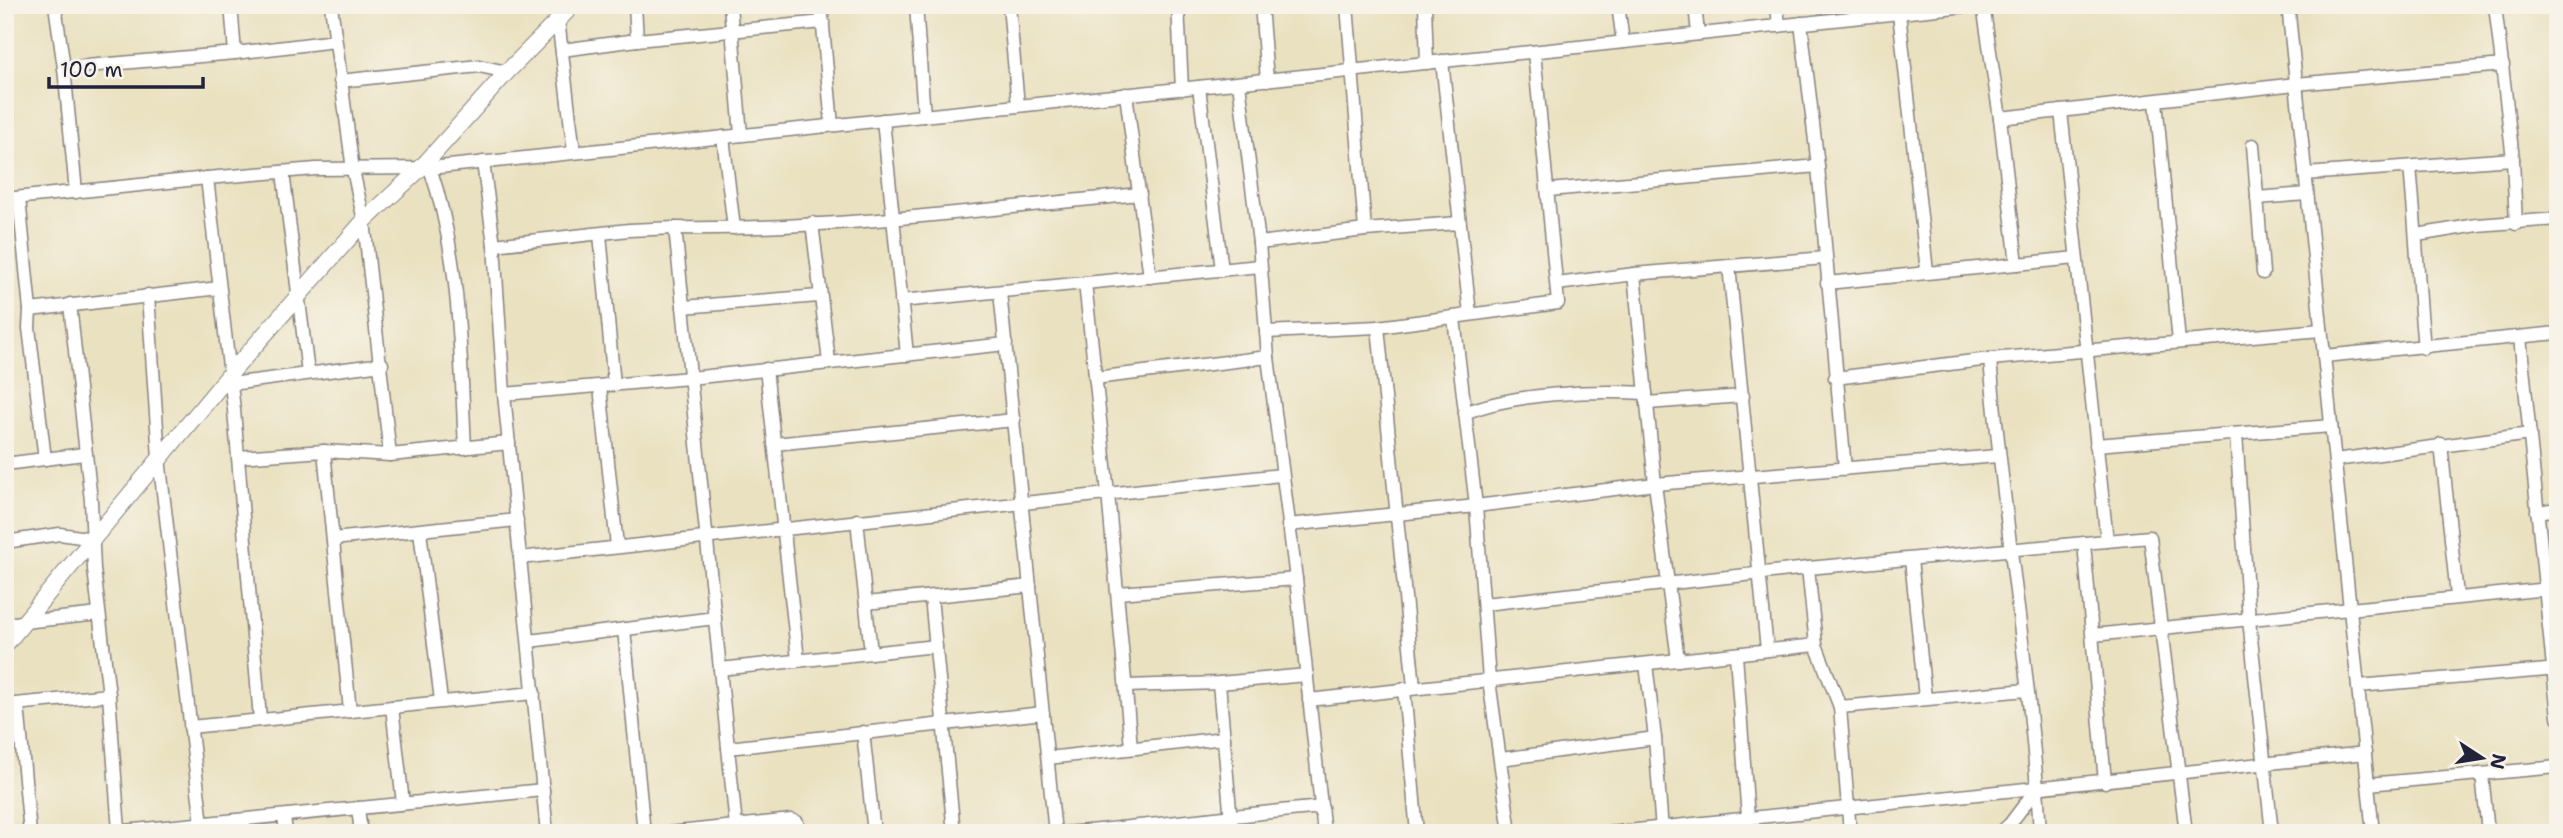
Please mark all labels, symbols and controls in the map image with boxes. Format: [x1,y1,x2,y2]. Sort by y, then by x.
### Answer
scale bar [49,46,203,90]
text: 100 m [60,56,123,84]
north arrow [2448,722,2518,792]
text: N [2484,751,2512,771]

